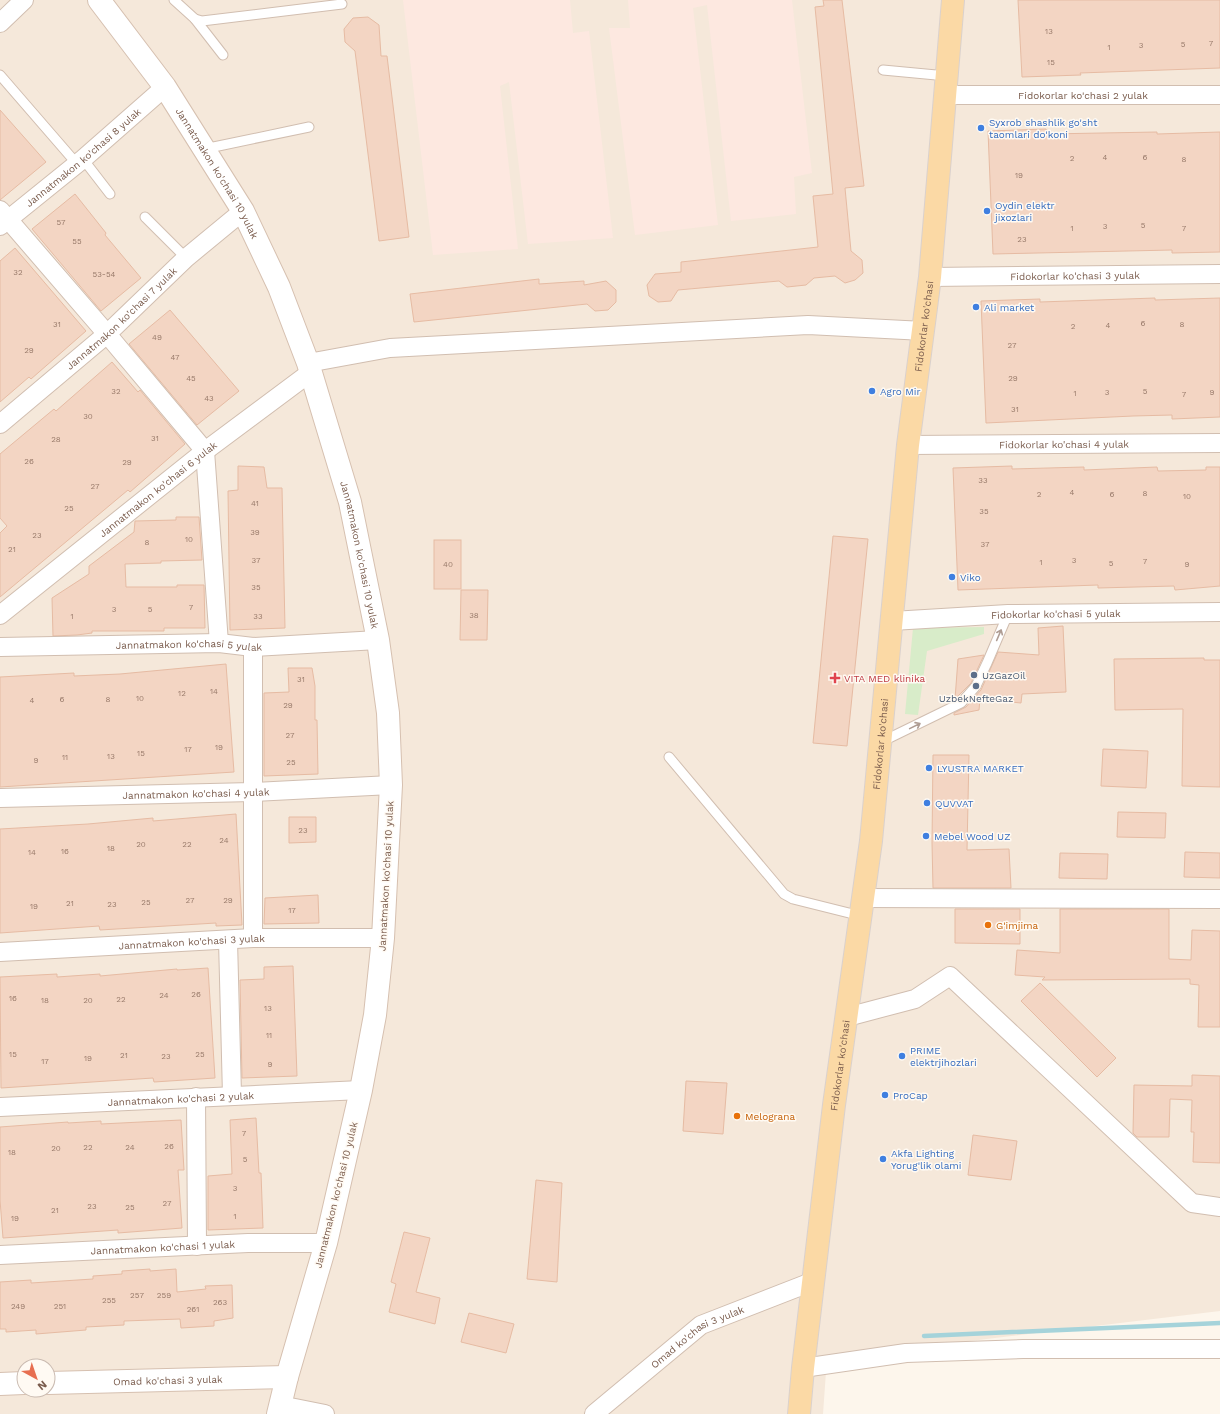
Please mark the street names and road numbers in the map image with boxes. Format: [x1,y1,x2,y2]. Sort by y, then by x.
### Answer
street label: Fidokorlar ko'chasi 2 yulak [1018,90,1148,101]
street label: Jannatmakon ko'chasi 8 yulak [23,105,143,209]
street label: Jannatmakon ko'chasi 10 yulak [174,106,261,240]
street label: Jannatmakon ko'chasi 7 yulak [64,265,179,371]
street label: Fidokorlar ko'chasi 3 yulak [1010,269,1140,282]
street label: Fidokorlar ko'chasi [912,280,935,372]
street label: Fidokorlar ko'chasi 4 yulak [999,438,1129,450]
street label: Jannatmakon ko'chasi 6 yulak [97,439,219,539]
street label: Jannatmakon ko'chasi 10 yulak [338,480,381,630]
street label: Fidokorlar ko'chasi 5 yulak [991,607,1121,621]
street label: Jannatmakon ko'chasi 5 yulak [116,637,263,653]
street label: Fidokorlar ko'chasi [870,698,890,790]
street label: Jannatmakon ko'chasi 4 yulak [122,786,270,801]
street label: Jannatmakon ko'chasi 10 yulak [377,800,395,951]
street label: Jannatmakon ko'chasi 3 yulak [118,932,265,951]
street label: Fidokorlar ko'chasi [828,1019,851,1111]
street label: Jannatmakon ko'chasi 2 yulak [107,1090,255,1107]
street label: Jannatmakon ko'chasi 10 yulak [312,1120,360,1269]
street label: Jannatmakon ko'chasi 1 yulak [90,1238,236,1256]
street label: Omad ko'chasi 3 yulak [648,1303,746,1370]
street label: Omad ko'chasi 3 yulak [113,1373,223,1387]

